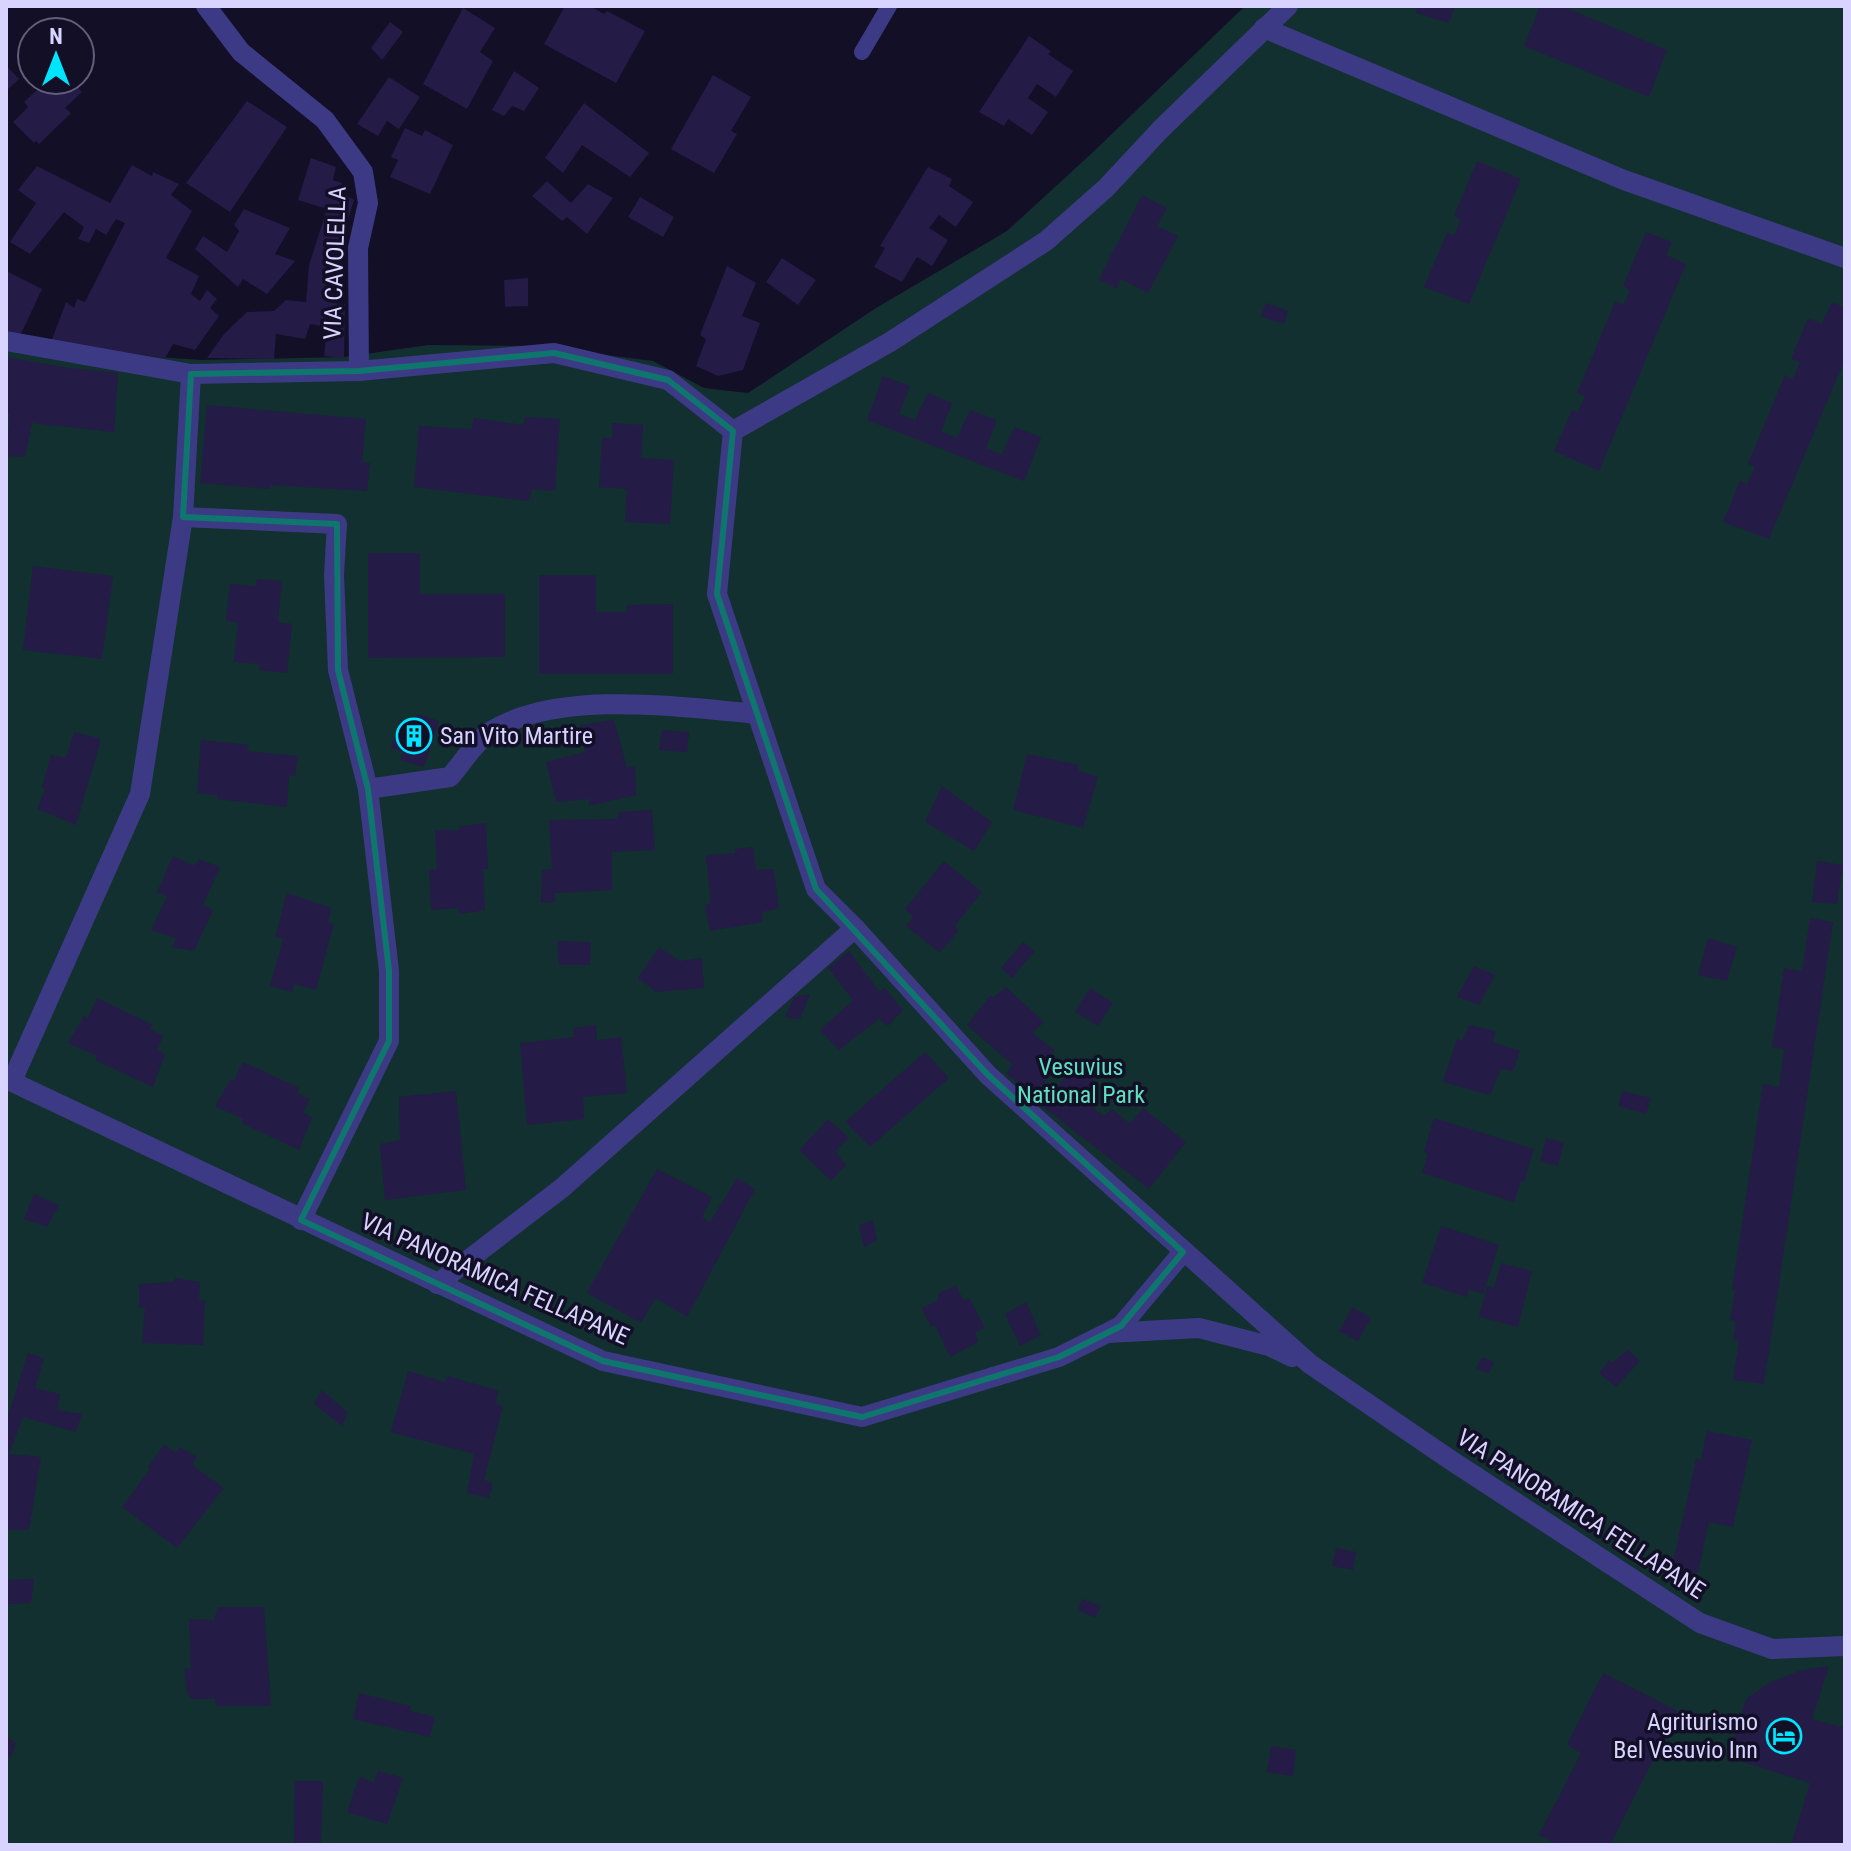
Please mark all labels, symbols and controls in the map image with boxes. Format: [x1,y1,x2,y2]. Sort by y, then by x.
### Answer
north arrow [16,16,96,96]
text: N [49,24,63,49]
street label: VIA CAVOLELLA [318,186,352,340]
building icon: San Vito Martire [395,717,433,755]
place label: San Vito Martire [440,722,593,750]
park label: Vesuvius National Park [1017,1053,1145,1109]
street label: VIA PANORAMICA FELLAPANE [357,1207,633,1351]
street label: VIA PANORAMICA FELLAPANE [1452,1423,1710,1605]
place label: Agriturismo Bel Vesuvio Inn [1613,1708,1758,1764]
hotel icon: Agriturismo Bel Vesuvio Inn [1765,1717,1803,1755]

